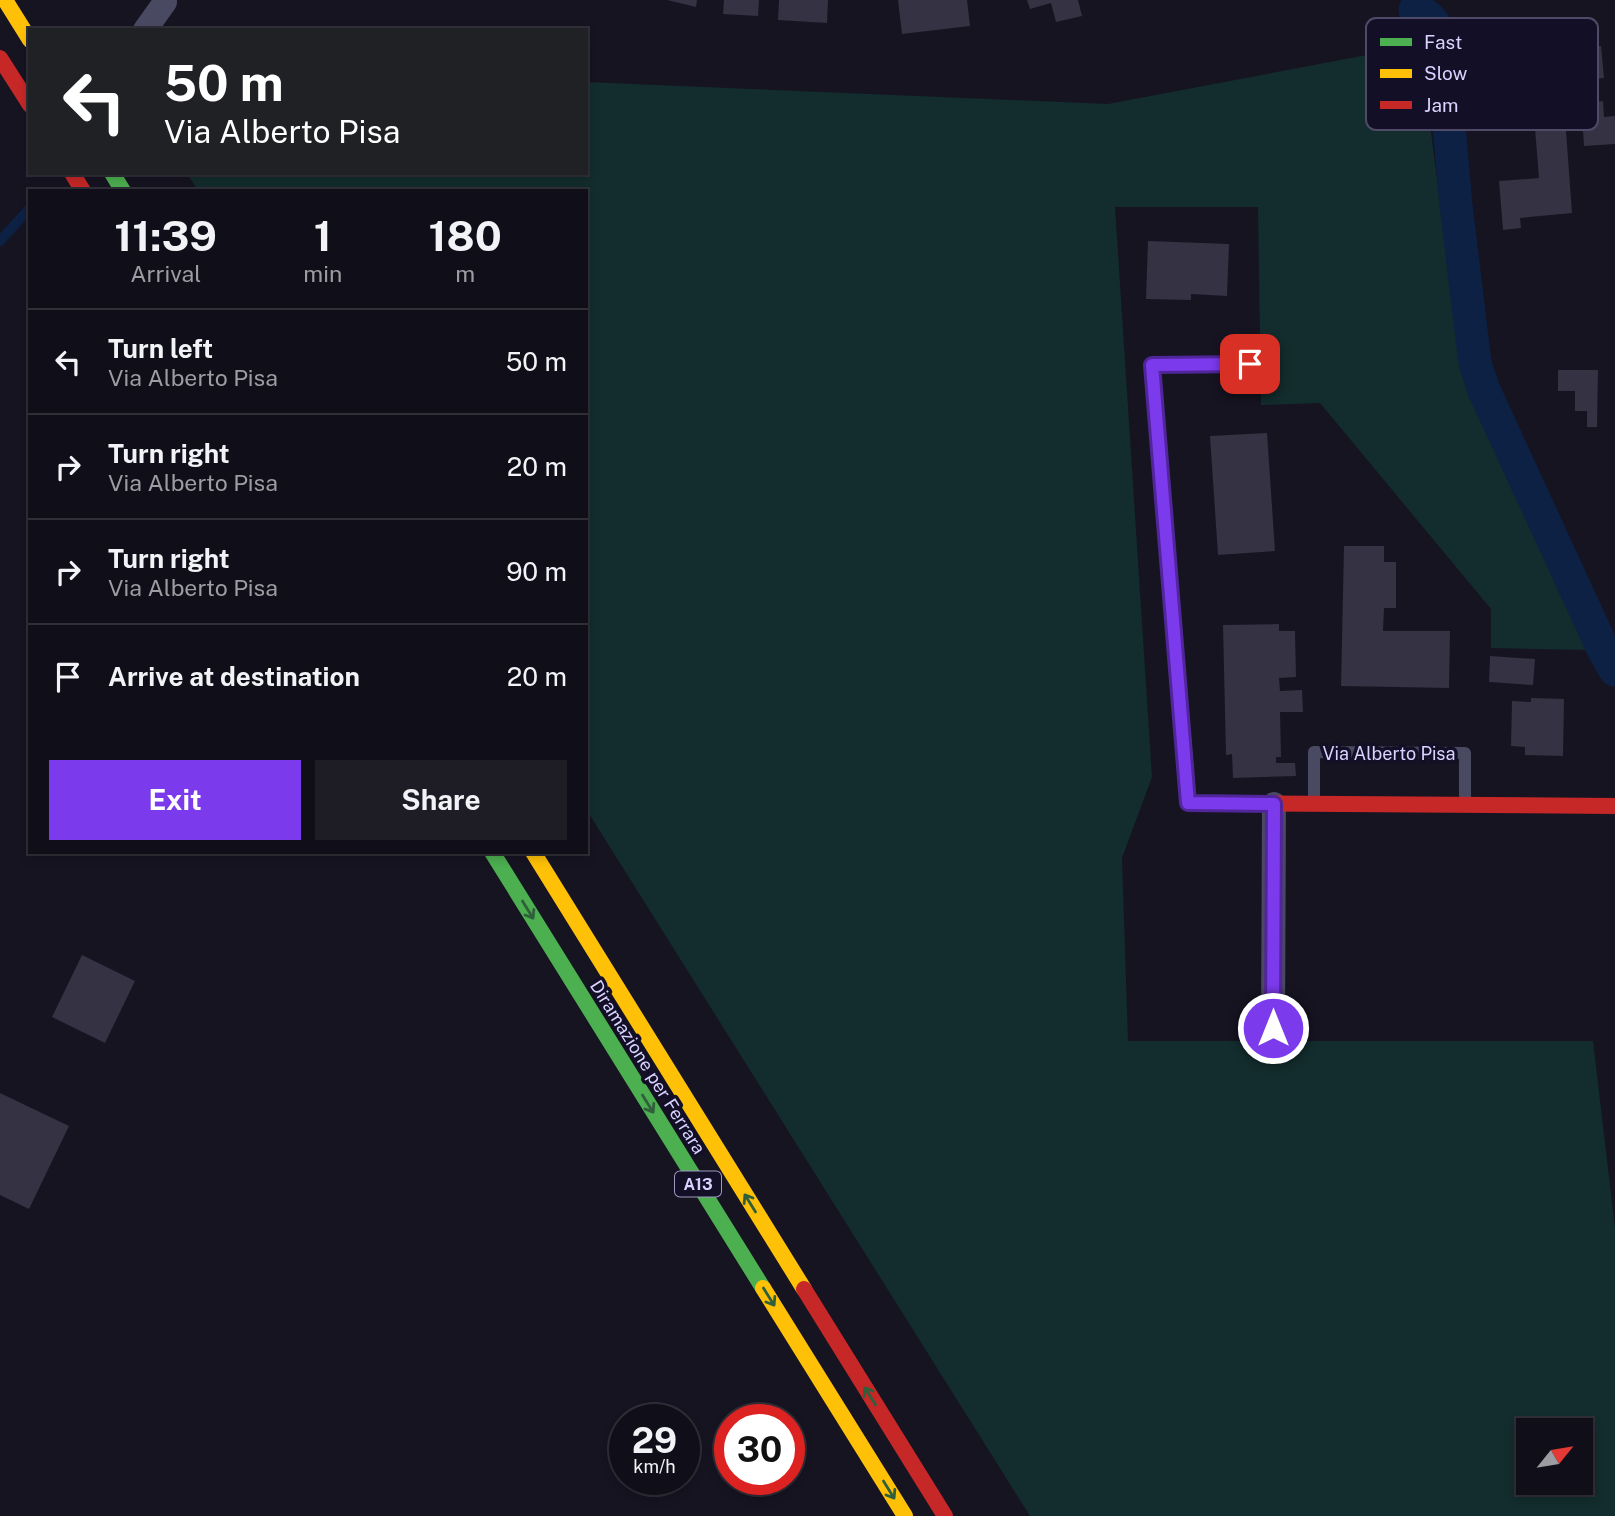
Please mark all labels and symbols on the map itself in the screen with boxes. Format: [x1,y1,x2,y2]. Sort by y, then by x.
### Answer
legend [1366,18,1598,130]
text: Fast [1424,31,1462,53]
text: Slow [1424,62,1468,84]
text: Jam [1424,94,1458,116]
pin [1220,334,1280,394]
street label: Via Alberto Pisa [1323,743,1455,764]
one-way arrow [522,900,536,920]
street label: Diramazione per Ferrara [586,976,710,1158]
position arrow [1236,991,1310,1065]
one-way arrow [641,1093,655,1113]
road number: A13 [675,1172,721,1196]
one-way arrow [742,1193,756,1213]
one-way arrow [762,1286,776,1306]
one-way arrow [863,1386,877,1406]
speed limit sign: 30 [714,1404,805,1495]
north arrow [1516,1418,1592,1494]
one-way arrow [883,1479,897,1499]

